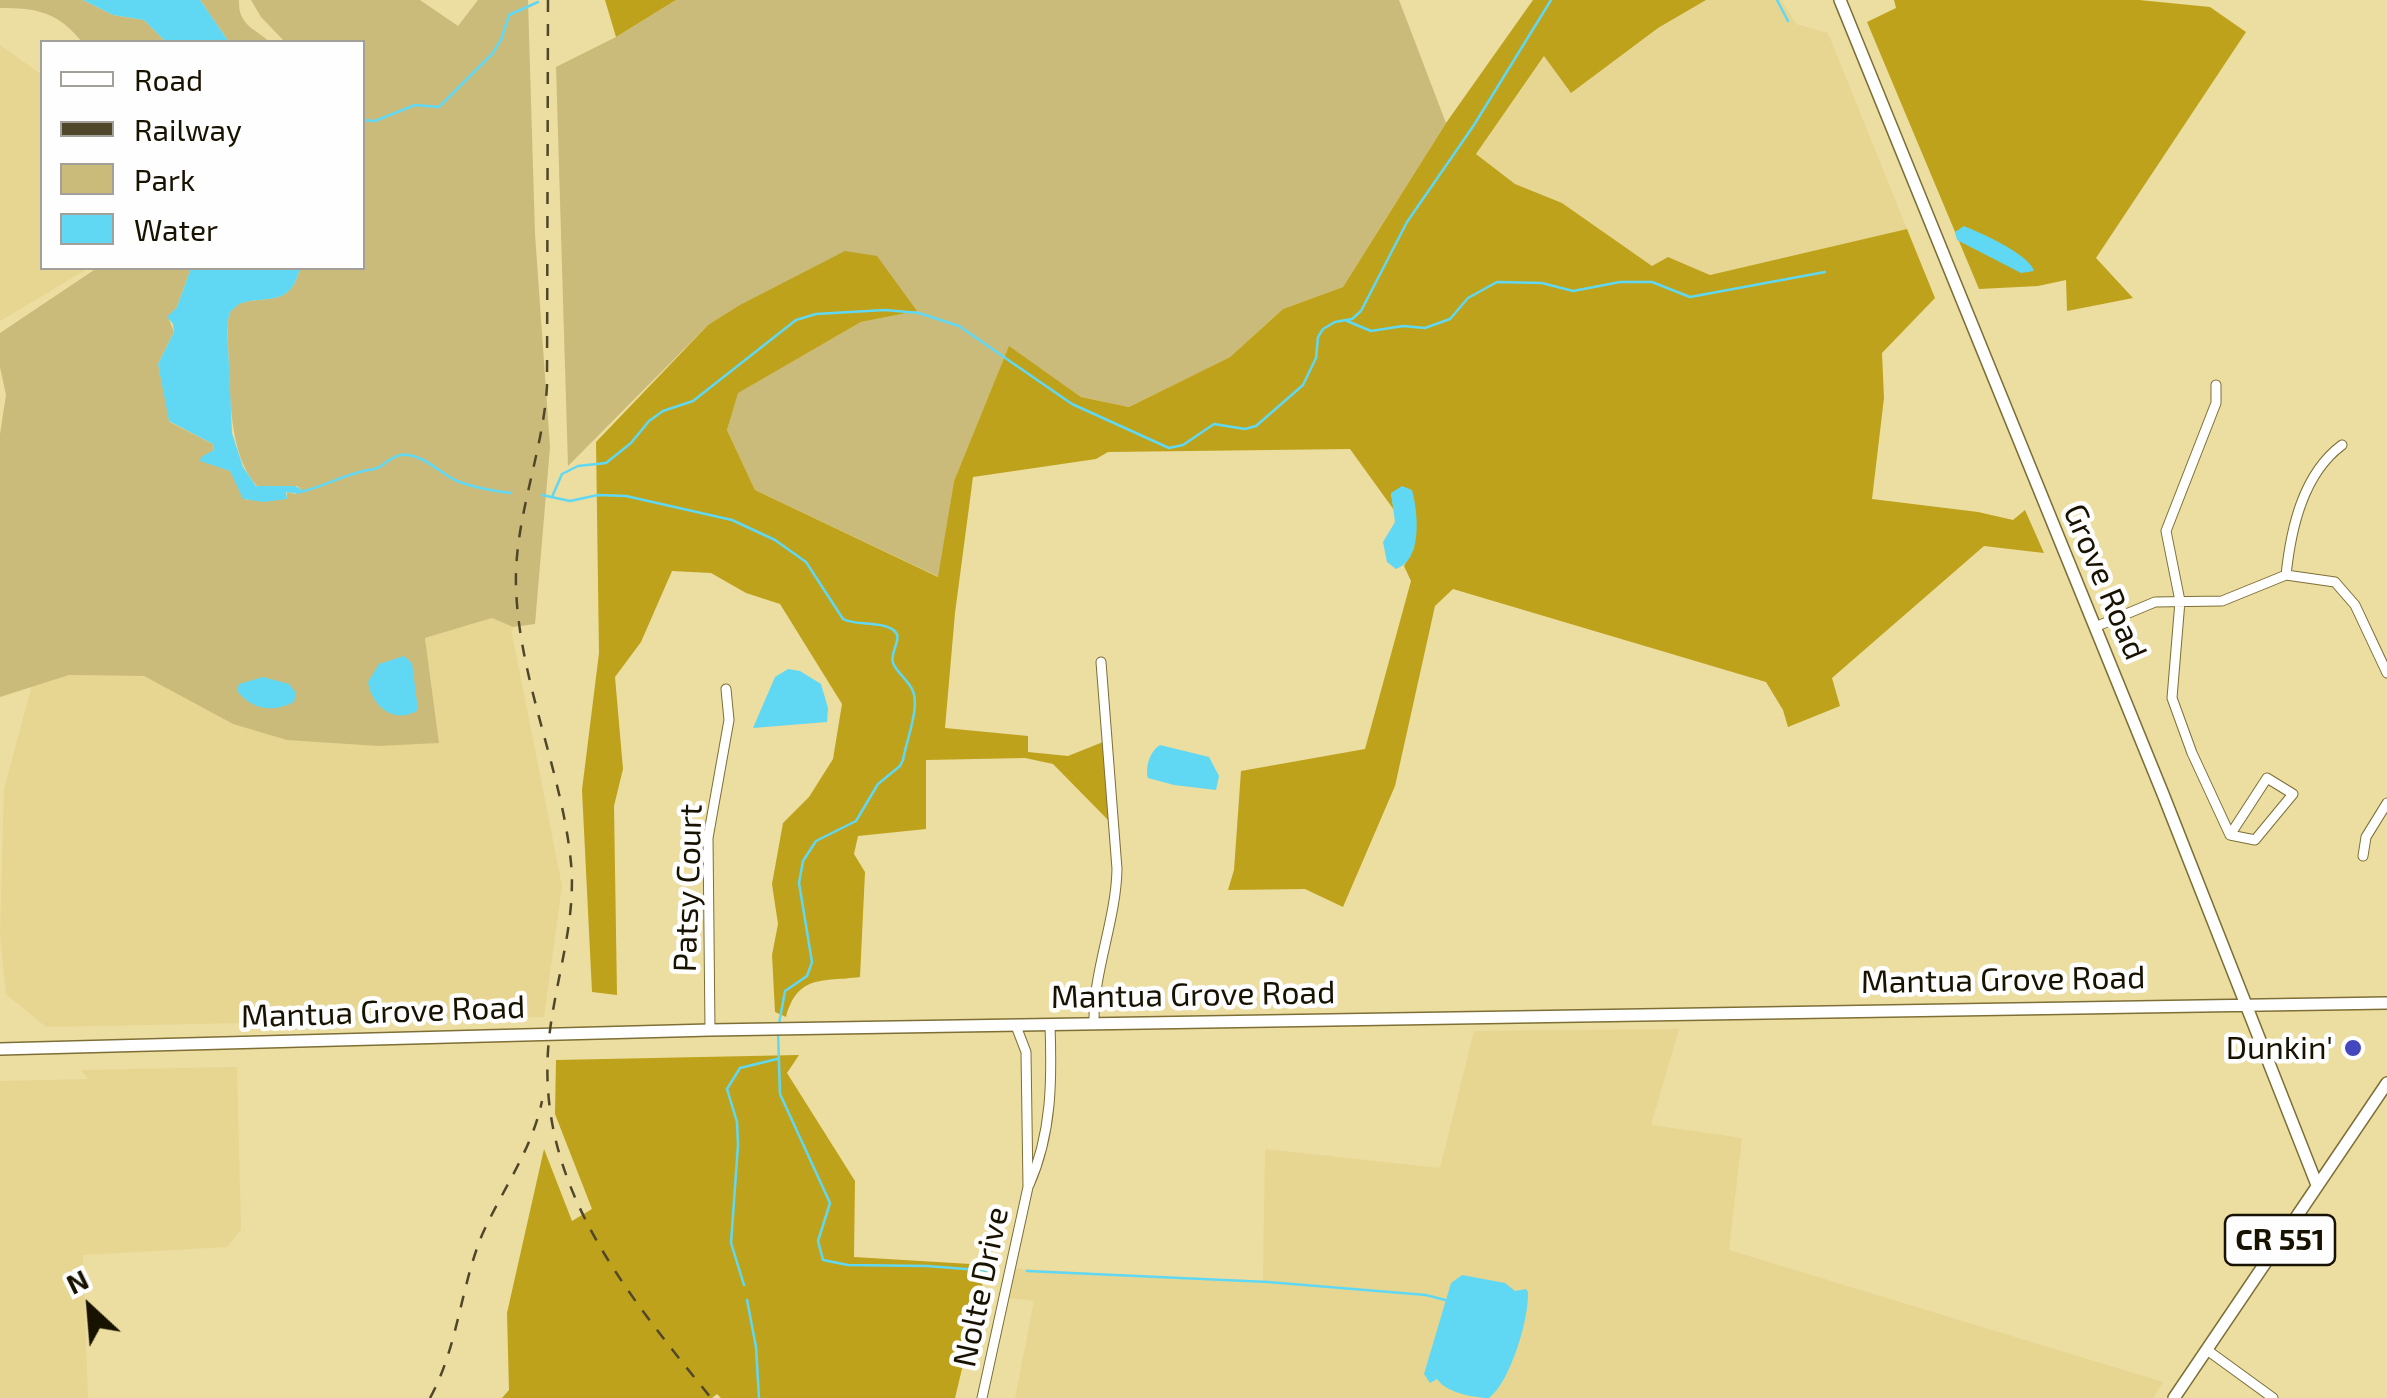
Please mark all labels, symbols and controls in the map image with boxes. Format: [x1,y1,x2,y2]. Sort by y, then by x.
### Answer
legend [40,40,365,270]
text: Road [134,61,203,97]
text: Railway [134,111,242,147]
text: Park [134,161,195,197]
text: Water [134,211,218,247]
street label: Grove Road [2055,498,2155,666]
street label: Patsy Court [666,803,710,973]
street label: Mantua Grove Road [1860,958,2146,1002]
street label: Mantua Grove Road [1050,973,1336,1017]
street label: Mantua Grove Road [240,988,526,1036]
place label: Dunkin' [2226,1029,2333,1067]
marker: Dunkin' [2342,1037,2364,1059]
street label: Nolte Drive [945,1204,1017,1370]
road number: CR 551 [2225,1215,2335,1265]
north arrow [40,1258,140,1358]
text: N [60,1261,93,1301]

